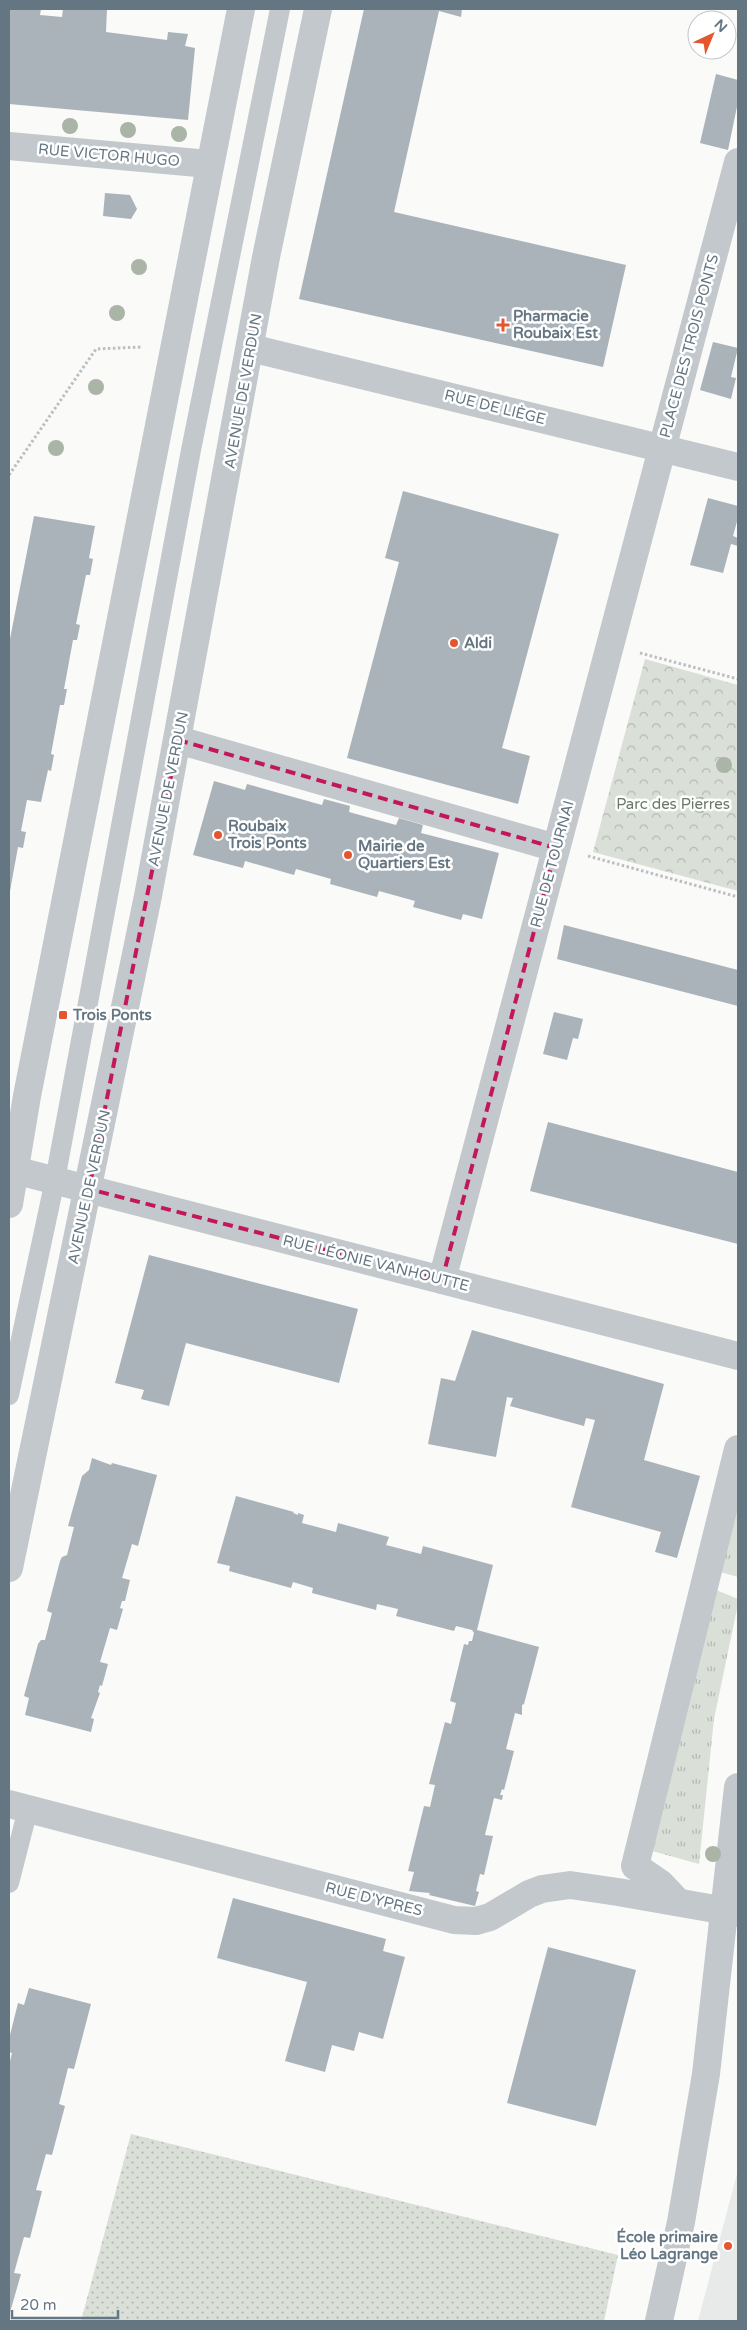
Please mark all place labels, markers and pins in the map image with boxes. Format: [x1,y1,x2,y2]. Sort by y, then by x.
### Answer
place label: Pharmacie Roubaix Est [513,307,598,342]
marker: Pharmacie Roubaix Est [497,319,509,331]
place label: Aldi [464,634,492,652]
marker: Aldi [448,637,460,649]
place label: Roubaix Trois Ponts [227,817,307,852]
marker: Roubaix Trois Ponts [212,829,224,841]
place label: Mairie de Quartiers Est [358,837,451,872]
marker: Mairie de Quartiers Est [342,849,354,861]
place label: Trois Ponts [72,1006,152,1024]
marker: Trois Ponts [57,1009,69,1021]
place label: École primaire Léo Lagrange [617,2227,719,2264]
marker: École primaire Léo Lagrange [722,2240,734,2252]

